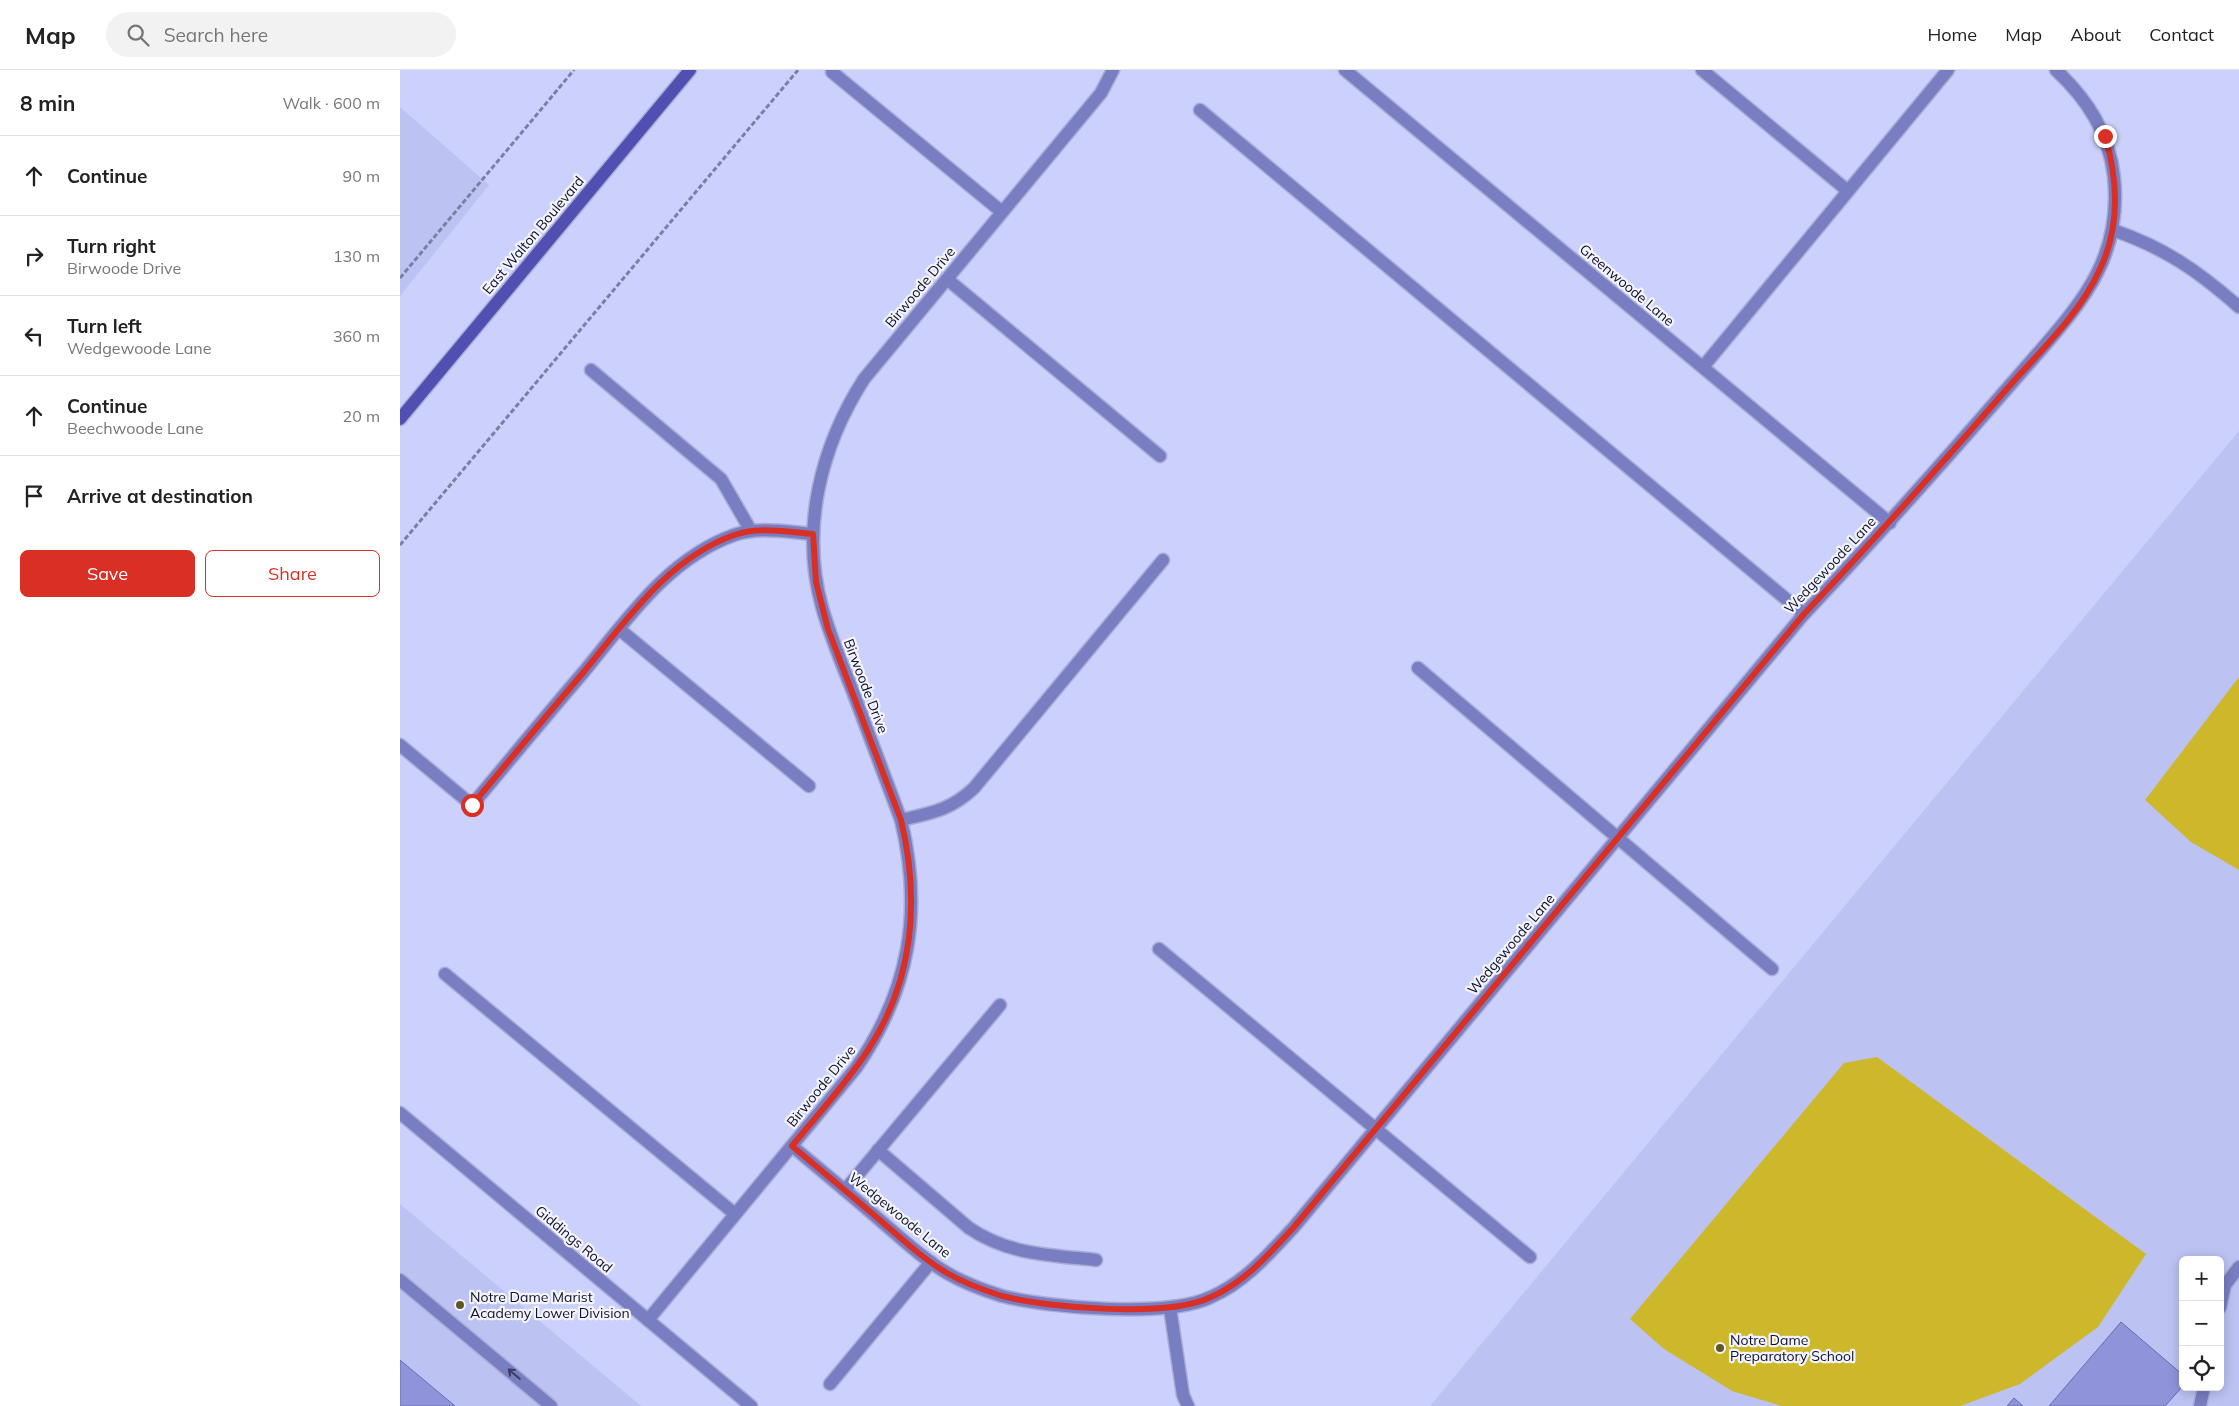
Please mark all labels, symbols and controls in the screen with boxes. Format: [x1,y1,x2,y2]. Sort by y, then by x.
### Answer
search box [106,12,456,57]
text: Map [25,20,76,50]
icon: search [124,21,152,49]
text: Search here [164,23,268,47]
text: Home [1927,23,1977,46]
text: Map [2005,23,2042,46]
text: About [2070,23,2121,46]
text: Contact [2149,23,2214,46]
text: 8 min [20,90,75,116]
text: Walk · 600 m [282,93,380,113]
route end [2094,125,2117,148]
icon: ahead [20,162,48,190]
text: Continue [67,164,147,188]
text: 90 m [343,166,380,186]
street label: East Walton Boulevard [478,172,588,298]
text: Turn right [67,234,156,258]
street label: Greenwoode Lane [1576,240,1678,330]
icon: right [20,242,48,270]
street label: Birwoode Drive [881,243,959,331]
text: 130 m [333,246,380,266]
text: Birwoode Drive [67,258,181,278]
text: Turn left [67,314,142,338]
icon: left [20,322,48,350]
text: 360 m [333,326,380,346]
text: Wedgewoode Lane [67,338,211,358]
text: Continue [67,394,147,418]
icon: ahead [20,402,48,430]
text: 20 m [343,406,380,426]
text: Beechwoode Lane [67,418,203,438]
icon: arrive [20,482,48,510]
text: Arrive at destination [67,484,253,508]
street label: Wedgewoode Lane [1780,513,1880,617]
button: Save [20,550,195,597]
button: Share [205,550,380,597]
street label: Birwoode Drive [840,636,892,736]
route start [461,794,484,817]
street label: Wedgewoode Lane [1464,890,1558,998]
street label: Birwoode Drive [783,1042,859,1130]
street label: Wedgewoode Lane [845,1168,955,1262]
street label: Giddings Road [532,1201,616,1277]
map controls [2179,1256,2224,1391]
button: + [2179,1256,2224,1301]
place label: Notre Dame Marist Academy Lower Division [470,1288,630,1322]
marker: Notre Dame Marist Academy Lower Division [454,1299,466,1311]
button: − [2179,1301,2224,1346]
place label: Notre Dame Preparatory School [1730,1331,1854,1365]
marker: Notre Dame Preparatory School [1714,1342,1726,1354]
button: locate [2179,1346,2224,1391]
one-way arrow [508,1369,521,1380]

